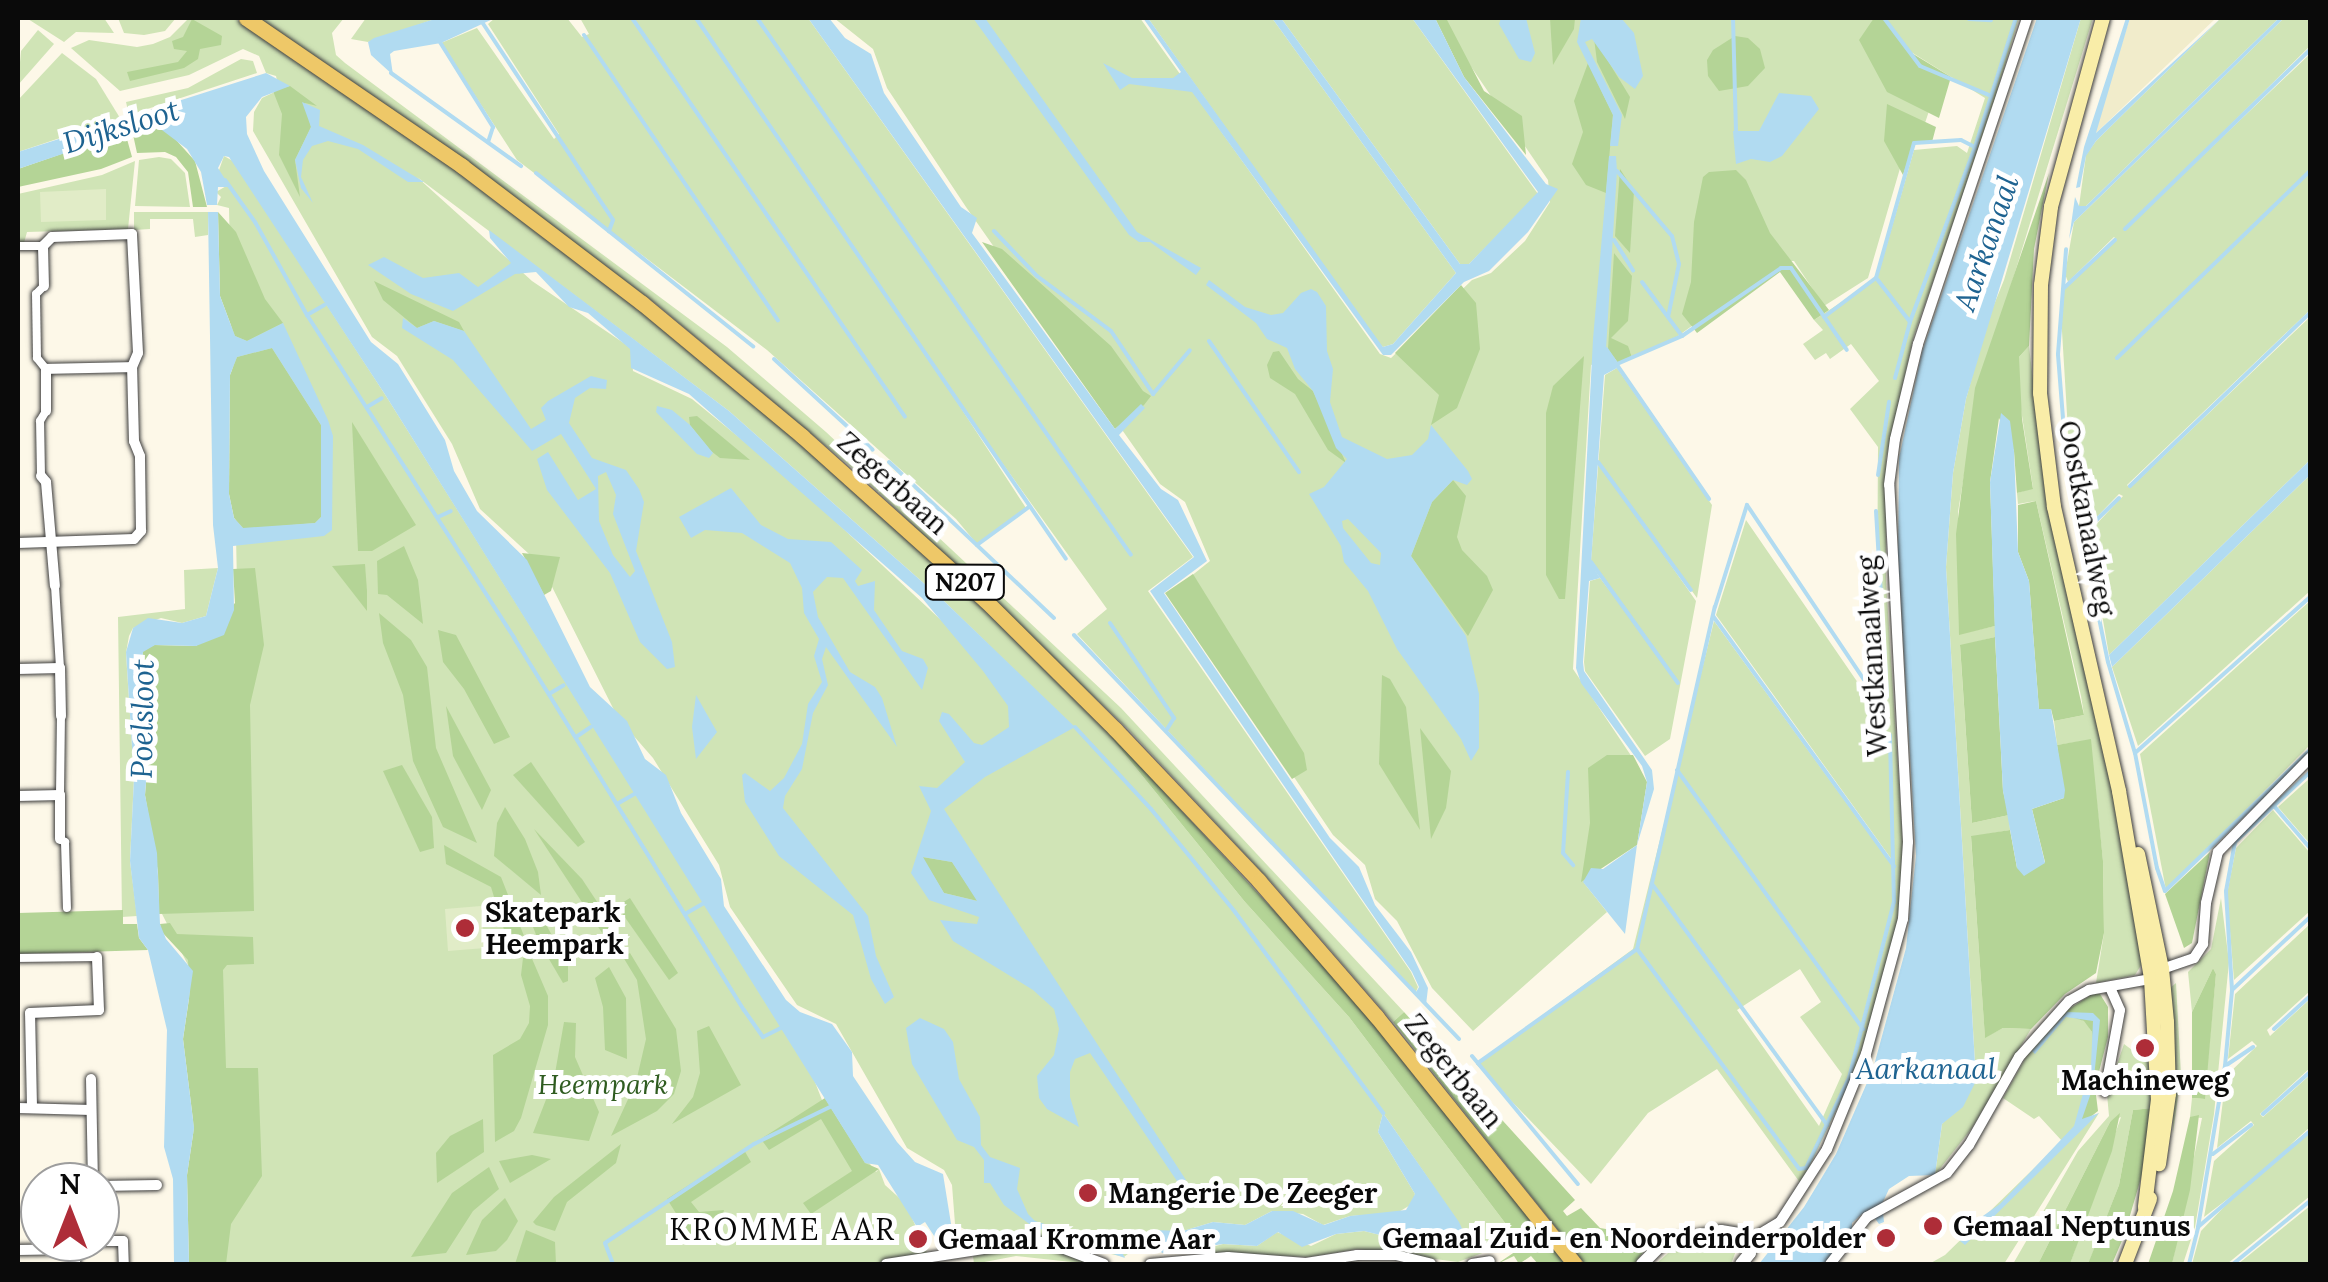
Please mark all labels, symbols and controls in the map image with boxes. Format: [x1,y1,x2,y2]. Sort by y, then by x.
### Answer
water label: Dijksloot [59,91,183,161]
water label: Aarkanaal [1946,171,2026,315]
street label: Oostkanaalweg [2052,418,2122,618]
street label: Zegerbaan [831,425,955,541]
street label: Westkanaalweg [1850,555,1894,757]
road number: N207 [922,562,1008,602]
water label: Poelsloot [123,659,161,779]
place label: Skatepark Heempark [485,895,624,961]
marker: Skatepark Heempark [454,917,476,939]
street label: Zegerbaan [1398,1007,1510,1135]
marker: Machineweg [2134,1037,2156,1059]
water label: Aarkanaal [1856,1050,1996,1086]
place label: Machineweg [2061,1063,2229,1097]
park label: Heempark [538,1067,668,1101]
north arrow [20,1162,120,1262]
text: N [59,1166,81,1202]
place label: Mangerie De Zeeger [1108,1176,1377,1210]
marker: Mangerie De Zeeger [1077,1182,1099,1204]
place label: Gemaal Neptunus [1953,1209,2191,1243]
district label: KROMME AAR [669,1211,897,1247]
marker: Gemaal Neptunus [1922,1215,1944,1237]
place label: Gemaal Zuid- en Noordeinderpolder [1382,1221,1866,1255]
place label: Gemaal Kromme Aar [938,1222,1215,1256]
marker: Gemaal Zuid- en Noordeinderpolder [1875,1227,1897,1249]
marker: Gemaal Kromme Aar [907,1228,929,1250]

